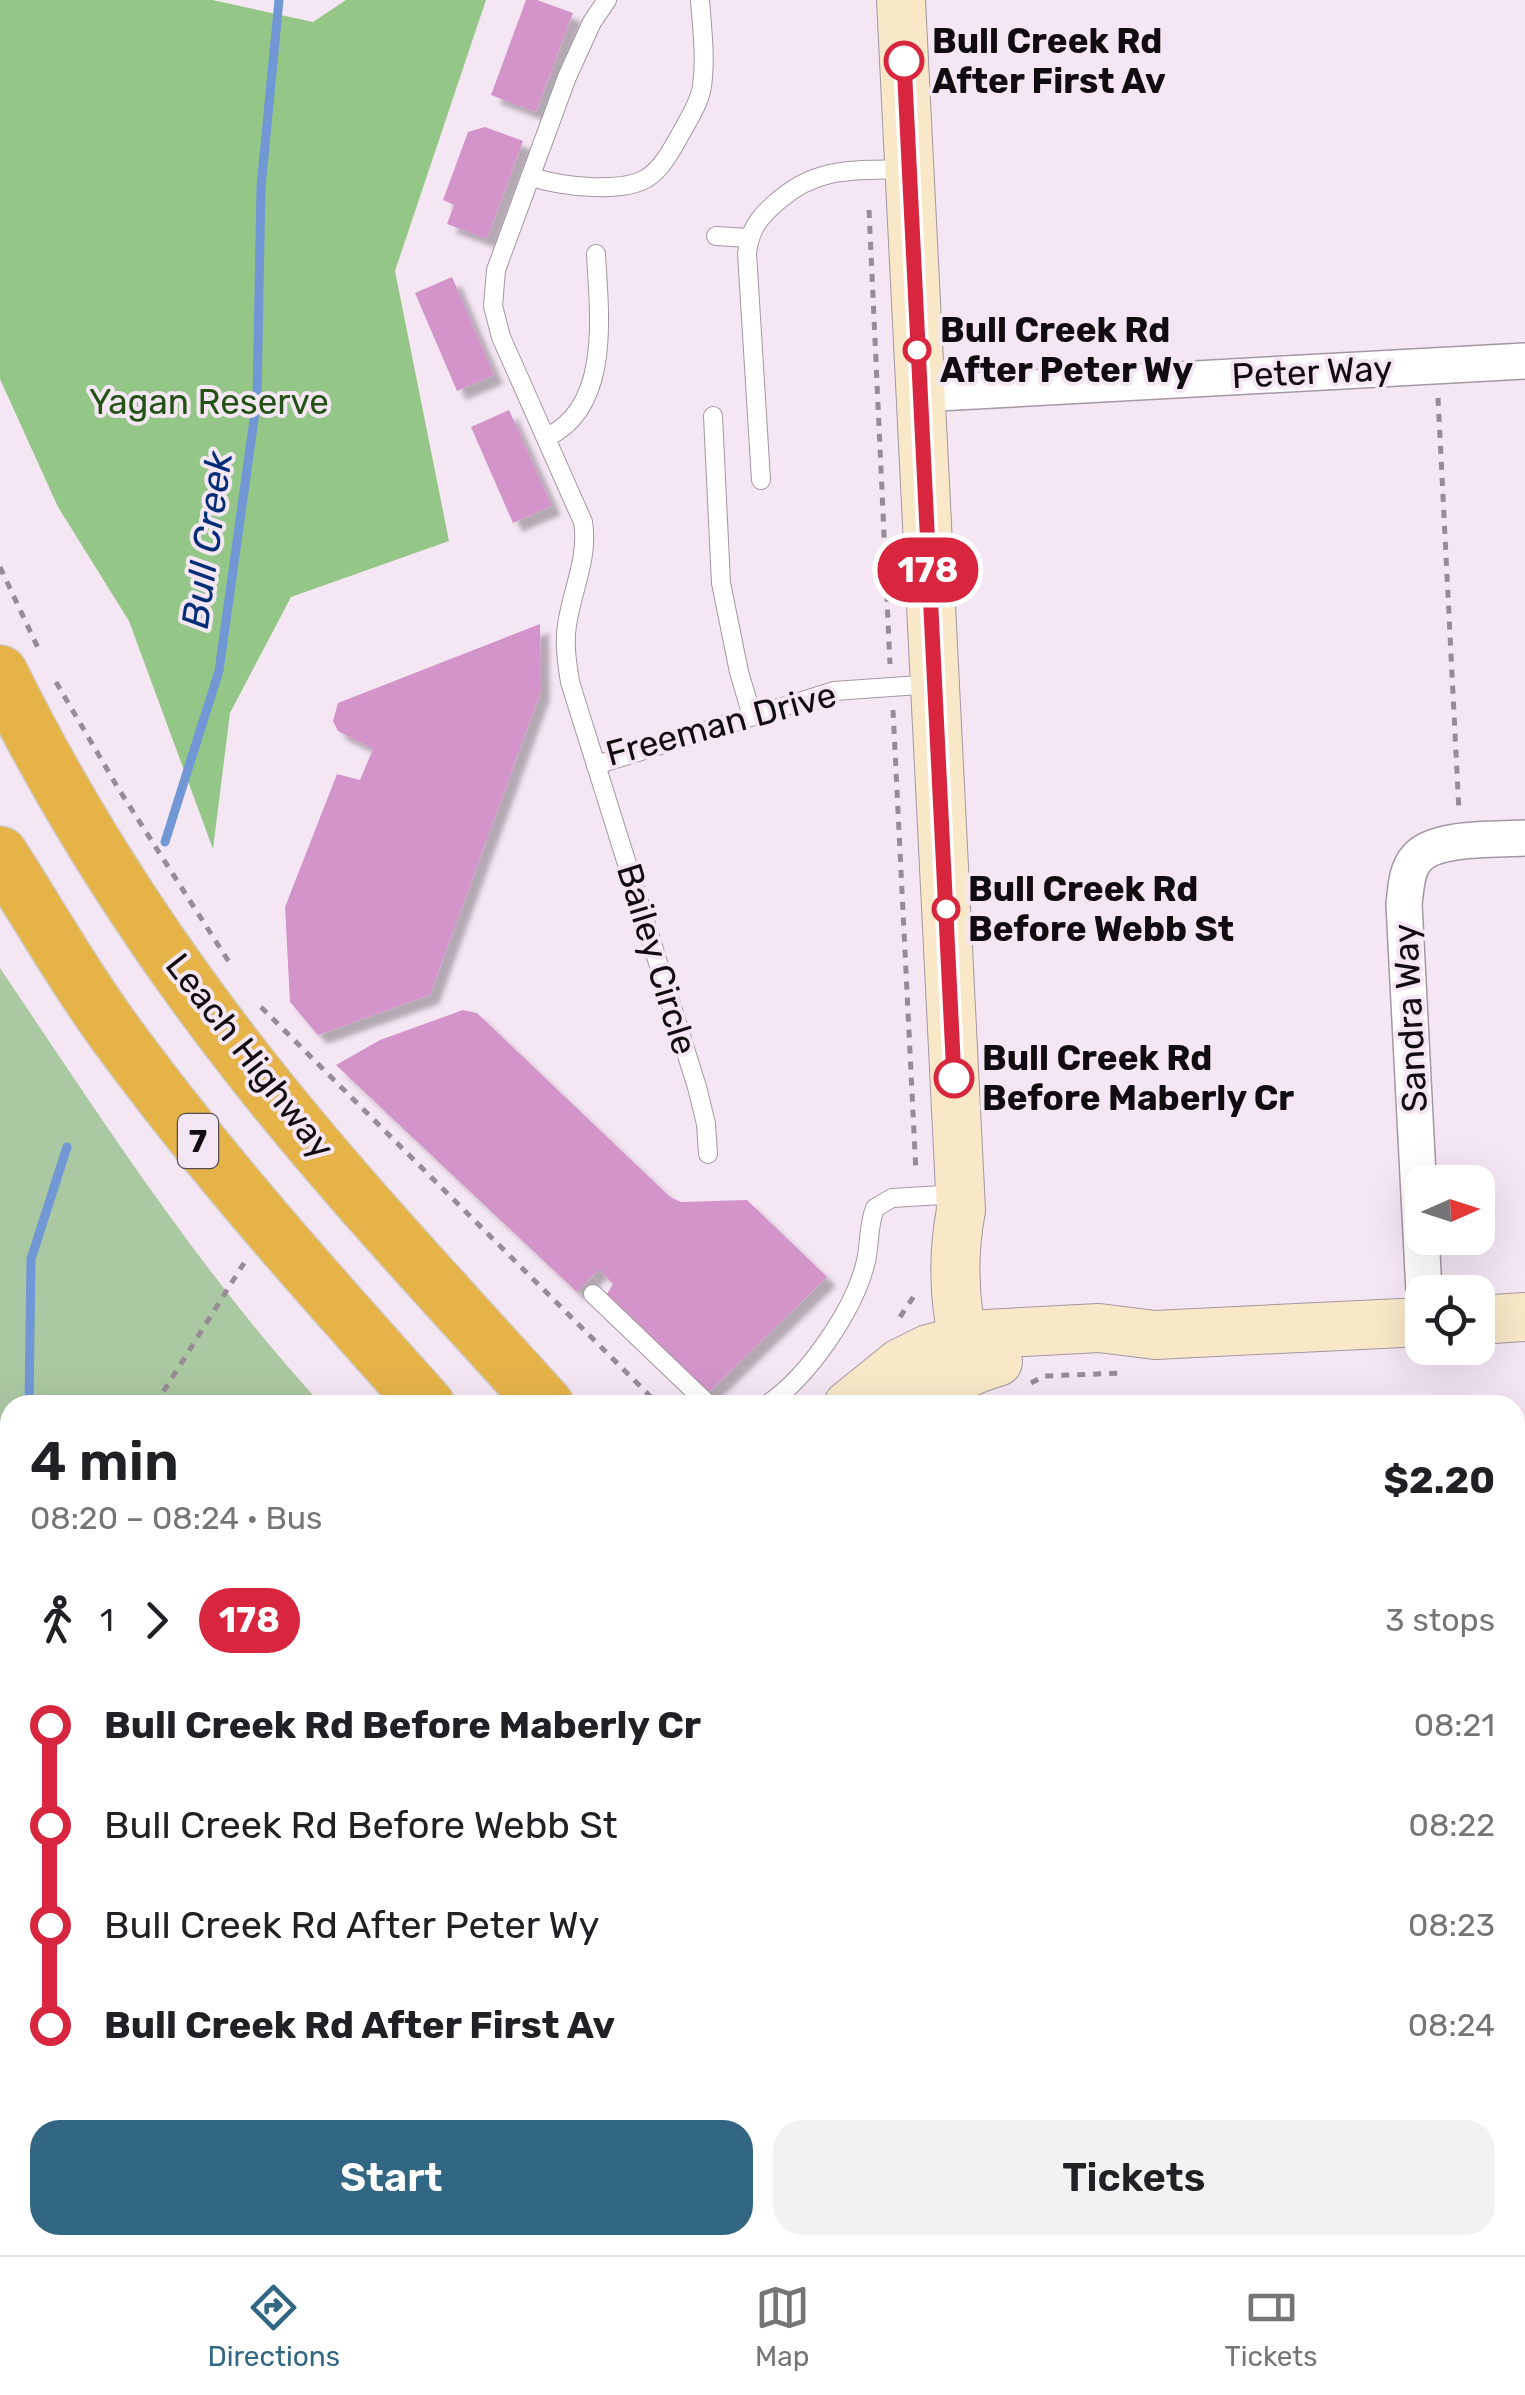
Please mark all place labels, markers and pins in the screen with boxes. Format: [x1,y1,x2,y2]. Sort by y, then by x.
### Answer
place label: Bull Creek Rd After First Av [932,20,1166,102]
marker: Bull Creek Rd After First Av [885,42,923,80]
place label: Bull Creek Rd After Peter Wy [940,309,1193,391]
marker: Bull Creek Rd After Peter Wy [904,337,930,363]
place label: Bull Creek Rd Before Webb St [968,868,1234,950]
marker: Bull Creek Rd Before Webb St [933,896,959,922]
place label: Bull Creek Rd Before Maberly Cr [982,1037,1294,1119]
marker: Bull Creek Rd Before Maberly Cr [935,1059,973,1097]

